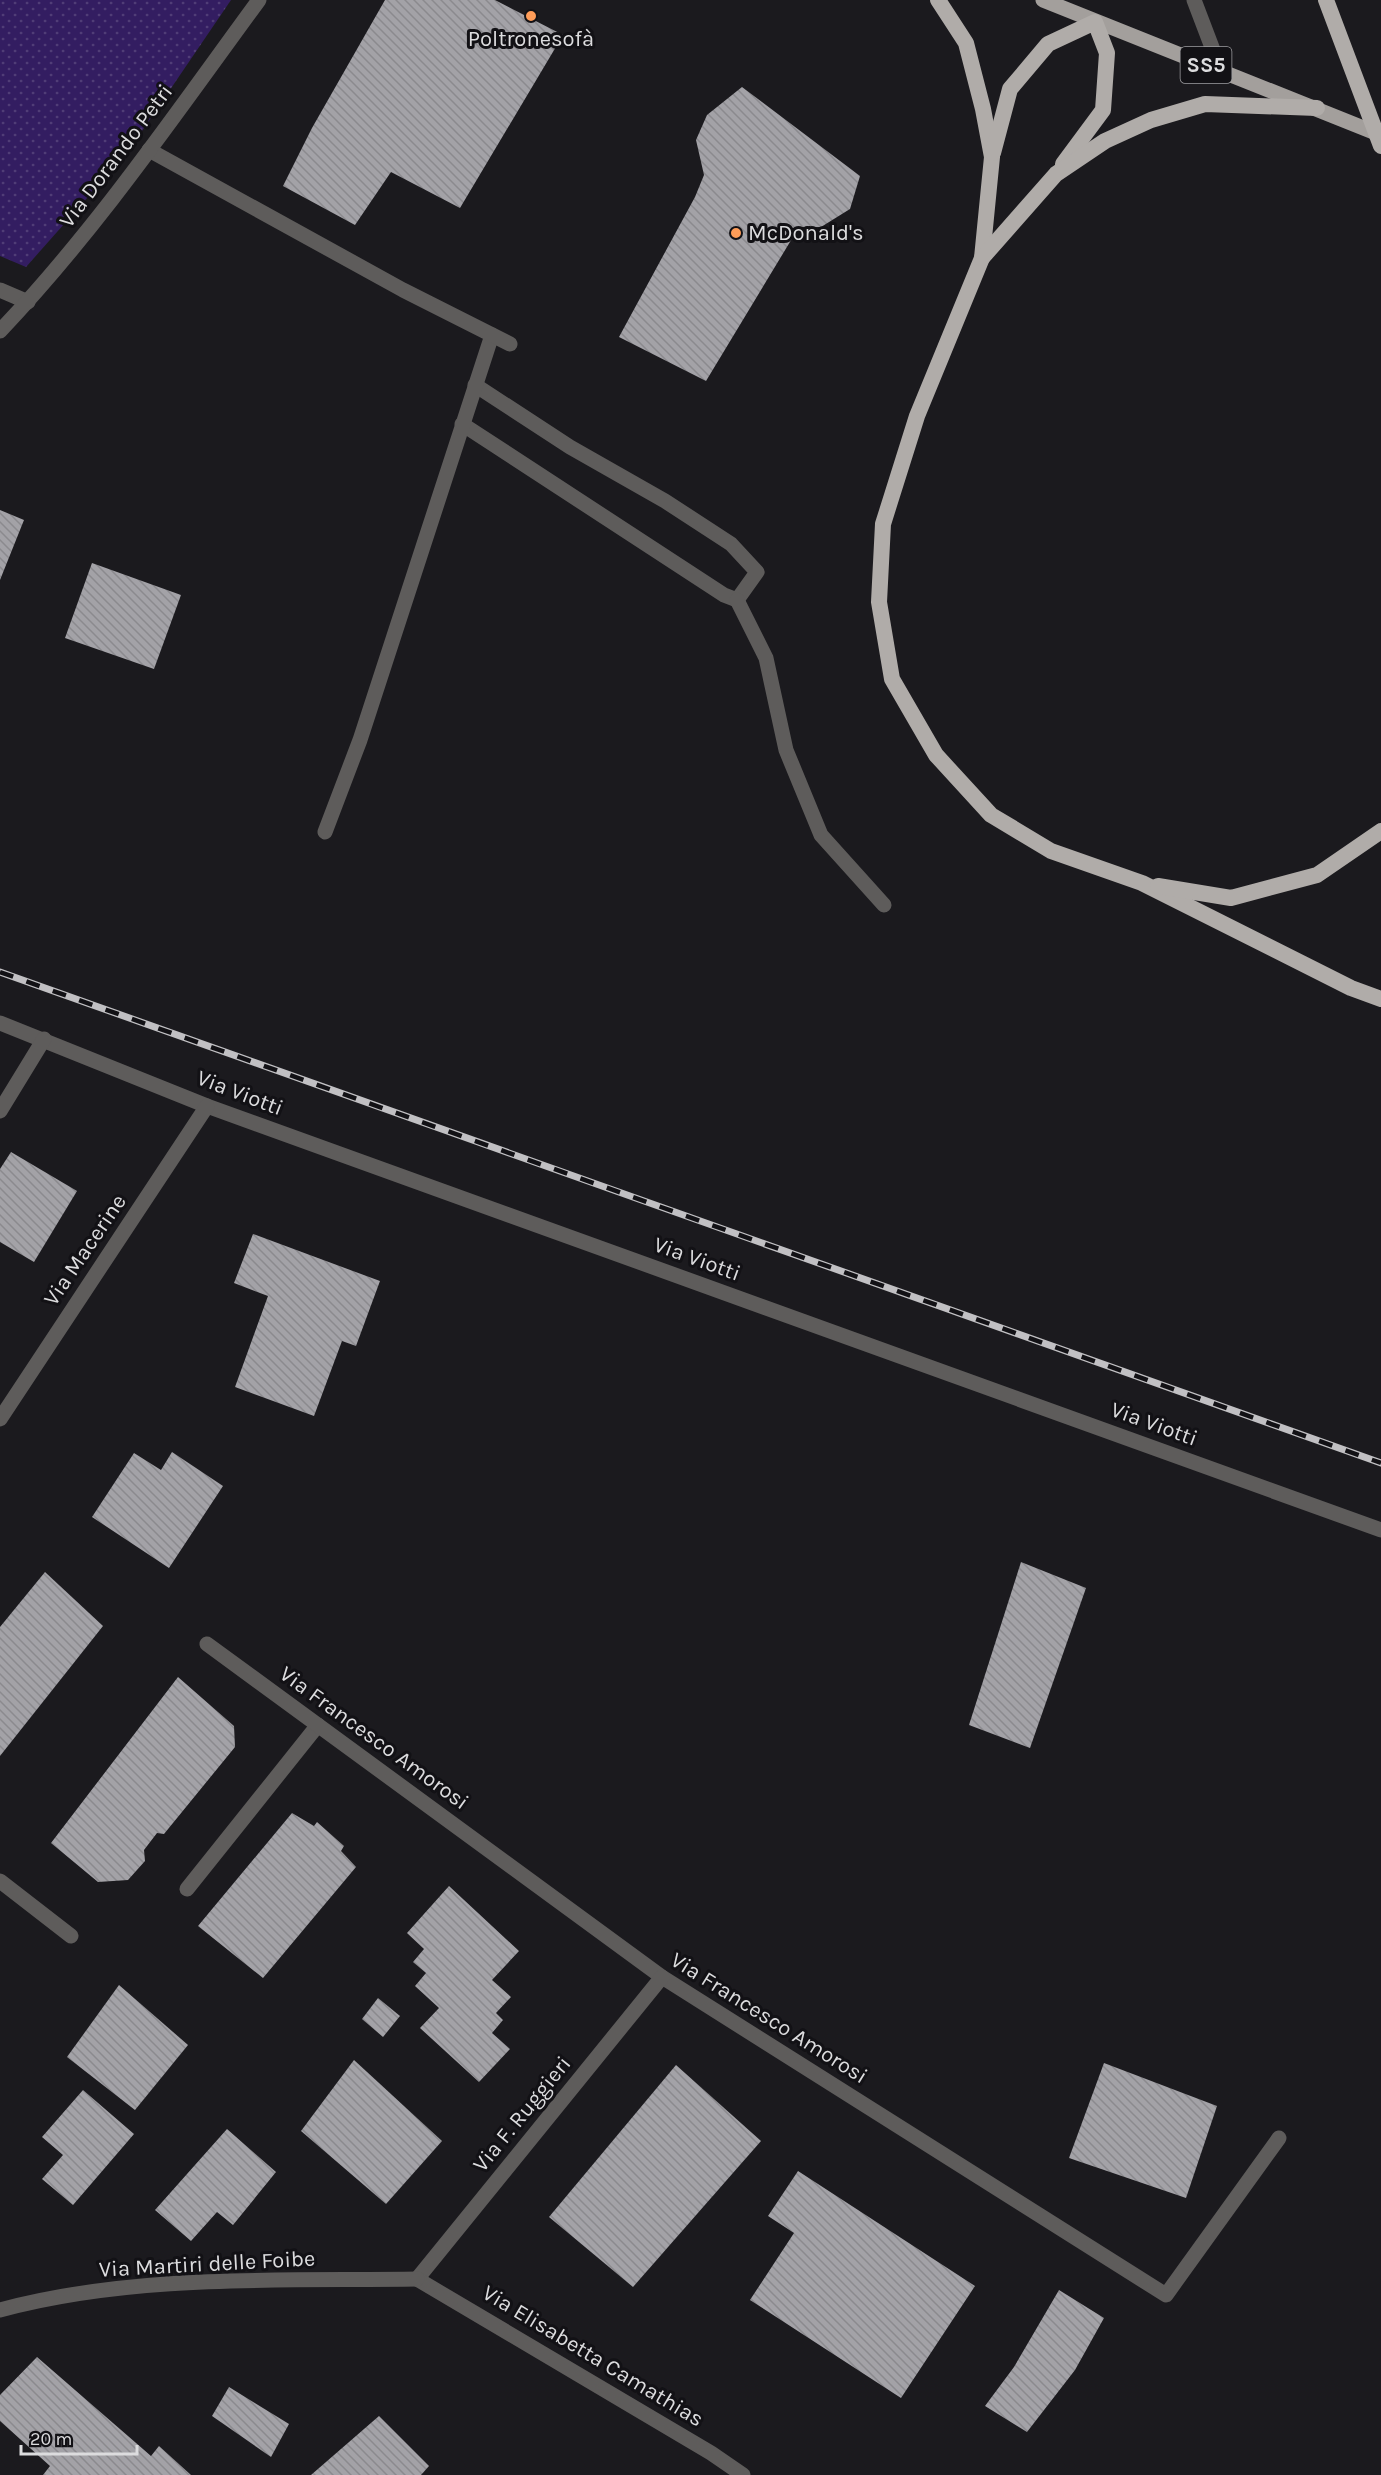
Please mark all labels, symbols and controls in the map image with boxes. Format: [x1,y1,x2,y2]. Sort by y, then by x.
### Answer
marker: Poltronesofà [524,9,538,23]
place label: Poltronesofà [468,26,594,52]
road number: SS5 [1180,47,1232,83]
street label: Via Dorando Petri [54,79,178,233]
place label: McDonald's [748,220,864,246]
marker: McDonald's [729,226,743,240]
street label: Via Viotti [193,1065,287,1121]
street label: Via Macerine [38,1189,132,1311]
street label: Via Viotti [650,1231,744,1287]
street label: Via Viotti [1107,1396,1201,1452]
street label: Via Francesco Amorosi [274,1661,474,1815]
street label: Via Francesco Amorosi [666,1947,872,2089]
street label: Via F. Ruggieri [468,2051,576,2177]
street label: Via Martiri delle Foibe [98,2245,316,2283]
street label: Via Elisabetta Camathias [478,2280,708,2432]
scale bar [21,2418,136,2456]
text: 20 m [30,2428,72,2450]

